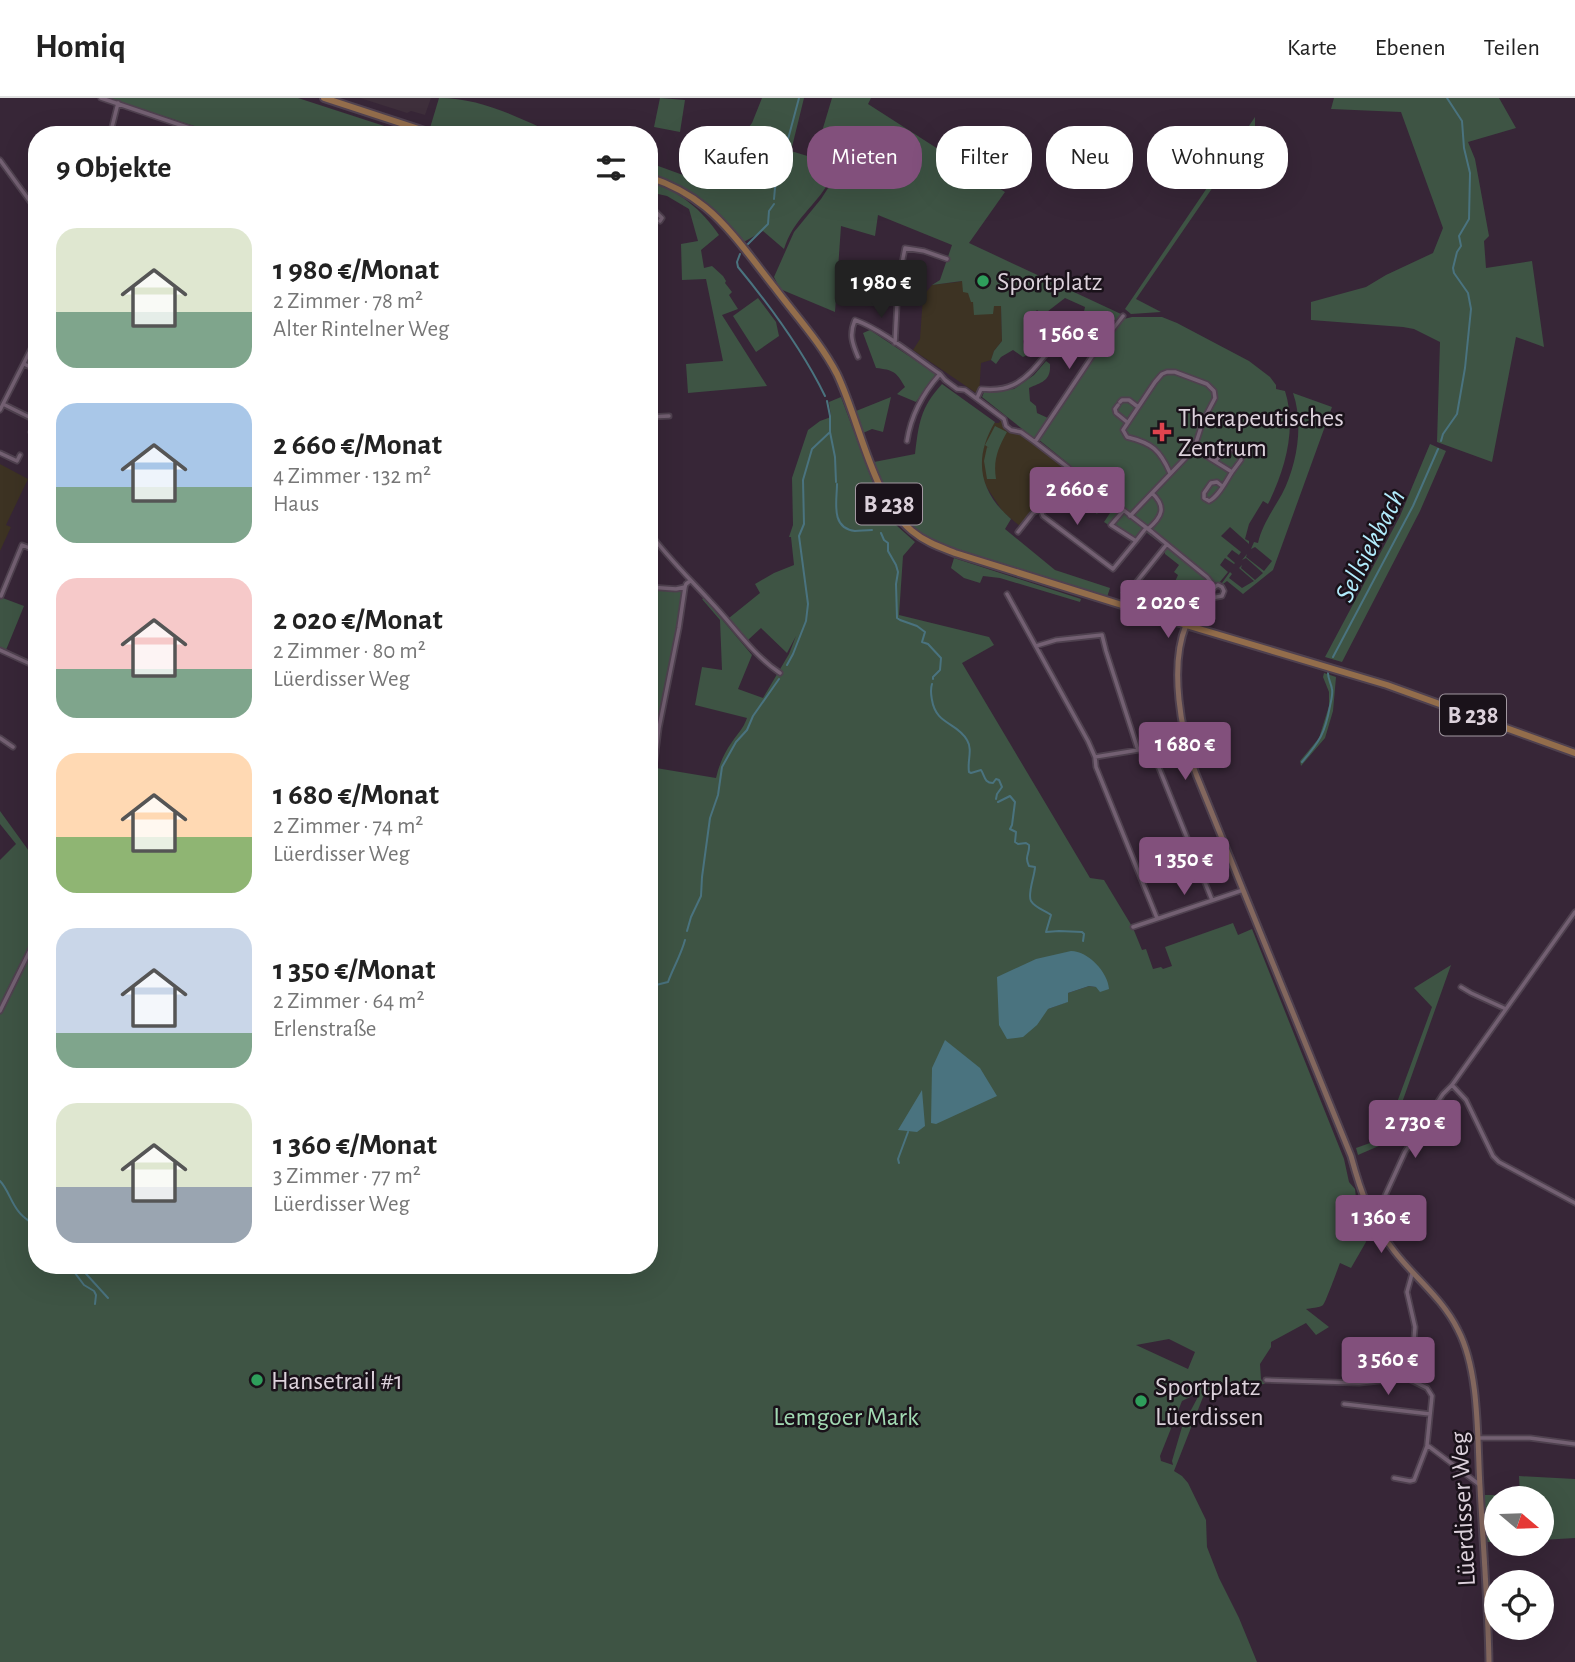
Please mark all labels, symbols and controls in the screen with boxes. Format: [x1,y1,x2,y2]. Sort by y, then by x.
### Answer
text: Homiq [35,31,126,64]
text: Karte [1287,36,1337,60]
text: Ebenen [1375,36,1446,60]
text: Teilen [1484,36,1540,60]
chip: Kaufen [679,126,793,189]
chip: Mieten [807,126,922,189]
chip: Filter [936,126,1032,189]
chip: Neu [1046,126,1133,189]
chip: Wohnung [1147,126,1288,189]
icon: filters [592,149,630,187]
text: 9 Objekte [56,153,172,183]
text: 1 980 €/Monat [273,255,439,285]
icon: home [112,256,196,340]
pin: 1 980 € [816,260,946,320]
place label: Sportplatz [997,269,1102,295]
text: 1 980 € [851,271,911,294]
marker: Sportplatz [975,273,991,289]
text: 2 Zimmer · 78 m² [273,290,423,313]
pin: 1 560 € [1004,312,1134,371]
text: Alter Rintelner Weg [273,318,449,341]
text: 1 560 € [1040,322,1099,345]
place label: Therapeutisches Zentrum [1178,405,1344,461]
marker: Therapeutisches Zentrum [1152,422,1172,442]
text: 2 660 €/Monat [273,430,442,460]
icon: home [112,431,196,515]
text: 4 Zimmer · 132 m² [273,465,431,488]
pin: 2 660 € [1012,468,1142,527]
text: 2 660 € [1046,478,1108,501]
road number: B 238 [856,484,922,524]
water label: Sellsiekbach [1331,485,1411,607]
text: Haus [273,493,319,516]
pin: 2 020 € [1103,580,1233,640]
text: 2 020 € [1136,591,1200,614]
text: 2 020 €/Monat [273,605,443,635]
icon: home [112,606,196,690]
text: 2 Zimmer · 80 m² [273,640,426,663]
text: Lüerdisser Weg [273,668,410,691]
road number: B 238 [1440,694,1506,736]
pin: 1 680 € [1120,722,1250,782]
text: 1 680 € [1155,733,1215,756]
text: 1 680 €/Monat [273,780,439,810]
icon: home [112,781,196,865]
text: 2 Zimmer · 74 m² [273,815,423,838]
pin: 1 350 € [1119,838,1249,897]
text: Lüerdisser Weg [273,843,410,866]
text: 1 350 € [1155,848,1213,871]
text: 1 350 €/Monat [273,955,435,985]
icon: home [112,956,196,1040]
text: 2 Zimmer · 64 m² [273,990,425,1013]
text: Erlenstraße [273,1018,376,1041]
pin: 2 730 € [1350,1100,1480,1160]
text: 2 730 € [1385,1111,1445,1134]
text: 1 360 €/Monat [273,1130,437,1160]
icon: home [112,1131,196,1215]
text: 3 Zimmer · 77 m² [273,1165,421,1188]
text: Lüerdisser Weg [273,1193,410,1216]
pin: 1 360 € [1316,1196,1446,1255]
text: 1 360 € [1352,1206,1410,1229]
pin: 3 560 € [1323,1338,1453,1397]
text: 3 560 € [1358,1348,1418,1371]
place label: Hansetrail #1 [271,1368,403,1394]
marker: Hansetrail #1 [249,1372,265,1388]
place label: Sportplatz Lüerdissen [1155,1374,1264,1430]
marker: Sportplatz Lüerdissen [1133,1393,1149,1409]
park label: Lemgoer Mark [773,1404,919,1430]
street label: Lüerdisser Weg [1446,1431,1480,1587]
north arrow [1484,1486,1554,1556]
map controls [1484,1486,1554,1640]
button: locate [1484,1570,1554,1640]

